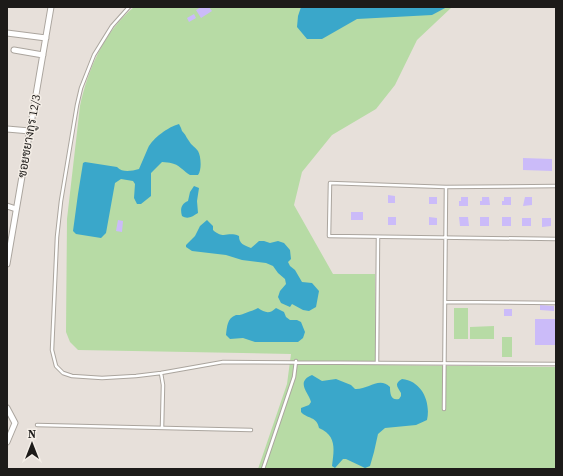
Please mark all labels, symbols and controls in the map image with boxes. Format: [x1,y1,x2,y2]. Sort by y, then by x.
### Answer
street label: ซอยชยางกูร 12/3 [14,93,44,179]
north arrow [12,424,52,464]
text: N [28,427,36,442]

